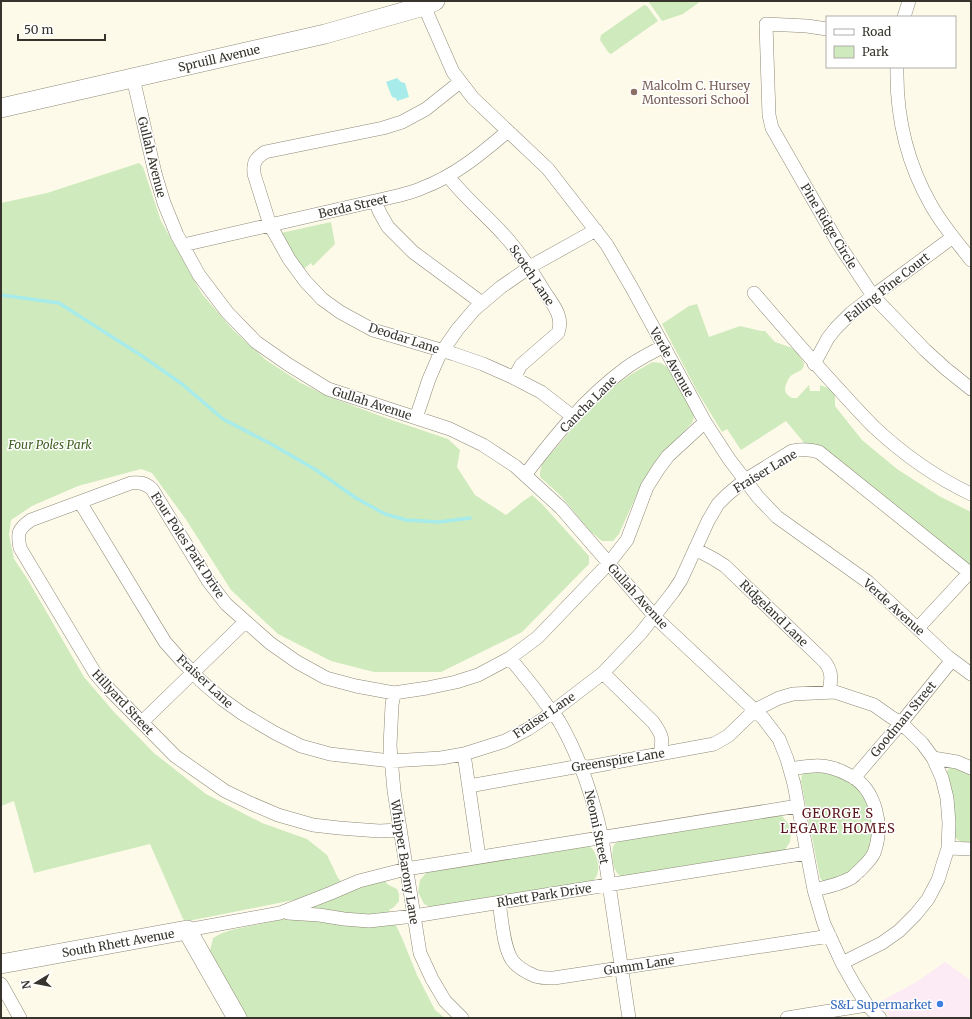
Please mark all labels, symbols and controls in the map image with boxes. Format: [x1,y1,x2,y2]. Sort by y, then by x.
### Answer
scale bar [18,16,105,42]
legend [826,16,956,68]
text: 50 m [24,22,53,37]
text: Road [862,24,891,39]
street label: Spruill Avenue [177,41,261,75]
text: Park [862,44,889,59]
place label: Malcolm C. Hursey Montessori School [642,78,750,107]
marker: Malcolm C. Hursey Montessori School [629,87,639,97]
street label: Gullah Avenue [135,115,169,199]
street label: Pine Ridge Circle [798,181,860,271]
street label: Berda Street [317,191,389,221]
street label: Scotch Lane [506,242,558,308]
street label: Falling Pine Court [842,249,933,325]
street label: Deodar Lane [367,320,441,356]
street label: Verde Avenue [646,324,697,399]
street label: Cancha Lane [557,373,619,435]
street label: Gullah Avenue [330,383,414,423]
park label: Four Poles Park [7,437,92,452]
street label: Fraiser Lane [730,446,800,496]
street label: Four Poles Park Drive [148,489,228,601]
street label: Gullah Avenue [605,560,671,632]
street label: Verde Avenue [860,575,928,638]
street label: Ridgeland Lane [737,577,811,649]
street label: Fraiser Lane [174,651,236,711]
street label: Hillyard Street [89,666,157,738]
street label: Goodman Street [867,678,939,760]
street label: Fraiser Lane [510,689,578,741]
street label: Greenspire Lane [570,745,666,775]
street label: Neomi Street [582,788,612,866]
street label: Whipper Barony Lane [388,798,422,925]
district label: GEORGE S LEGARE HOMES [780,805,896,837]
street label: Rhett Park Drive [496,880,592,910]
street label: South Rhett Avenue [61,926,175,960]
street label: Gumm Lane [603,952,675,978]
north arrow [16,963,56,1003]
text: N [18,979,34,990]
place label: S&L Supermarket [830,997,932,1012]
marker: S&L Supermarket [935,999,945,1009]

